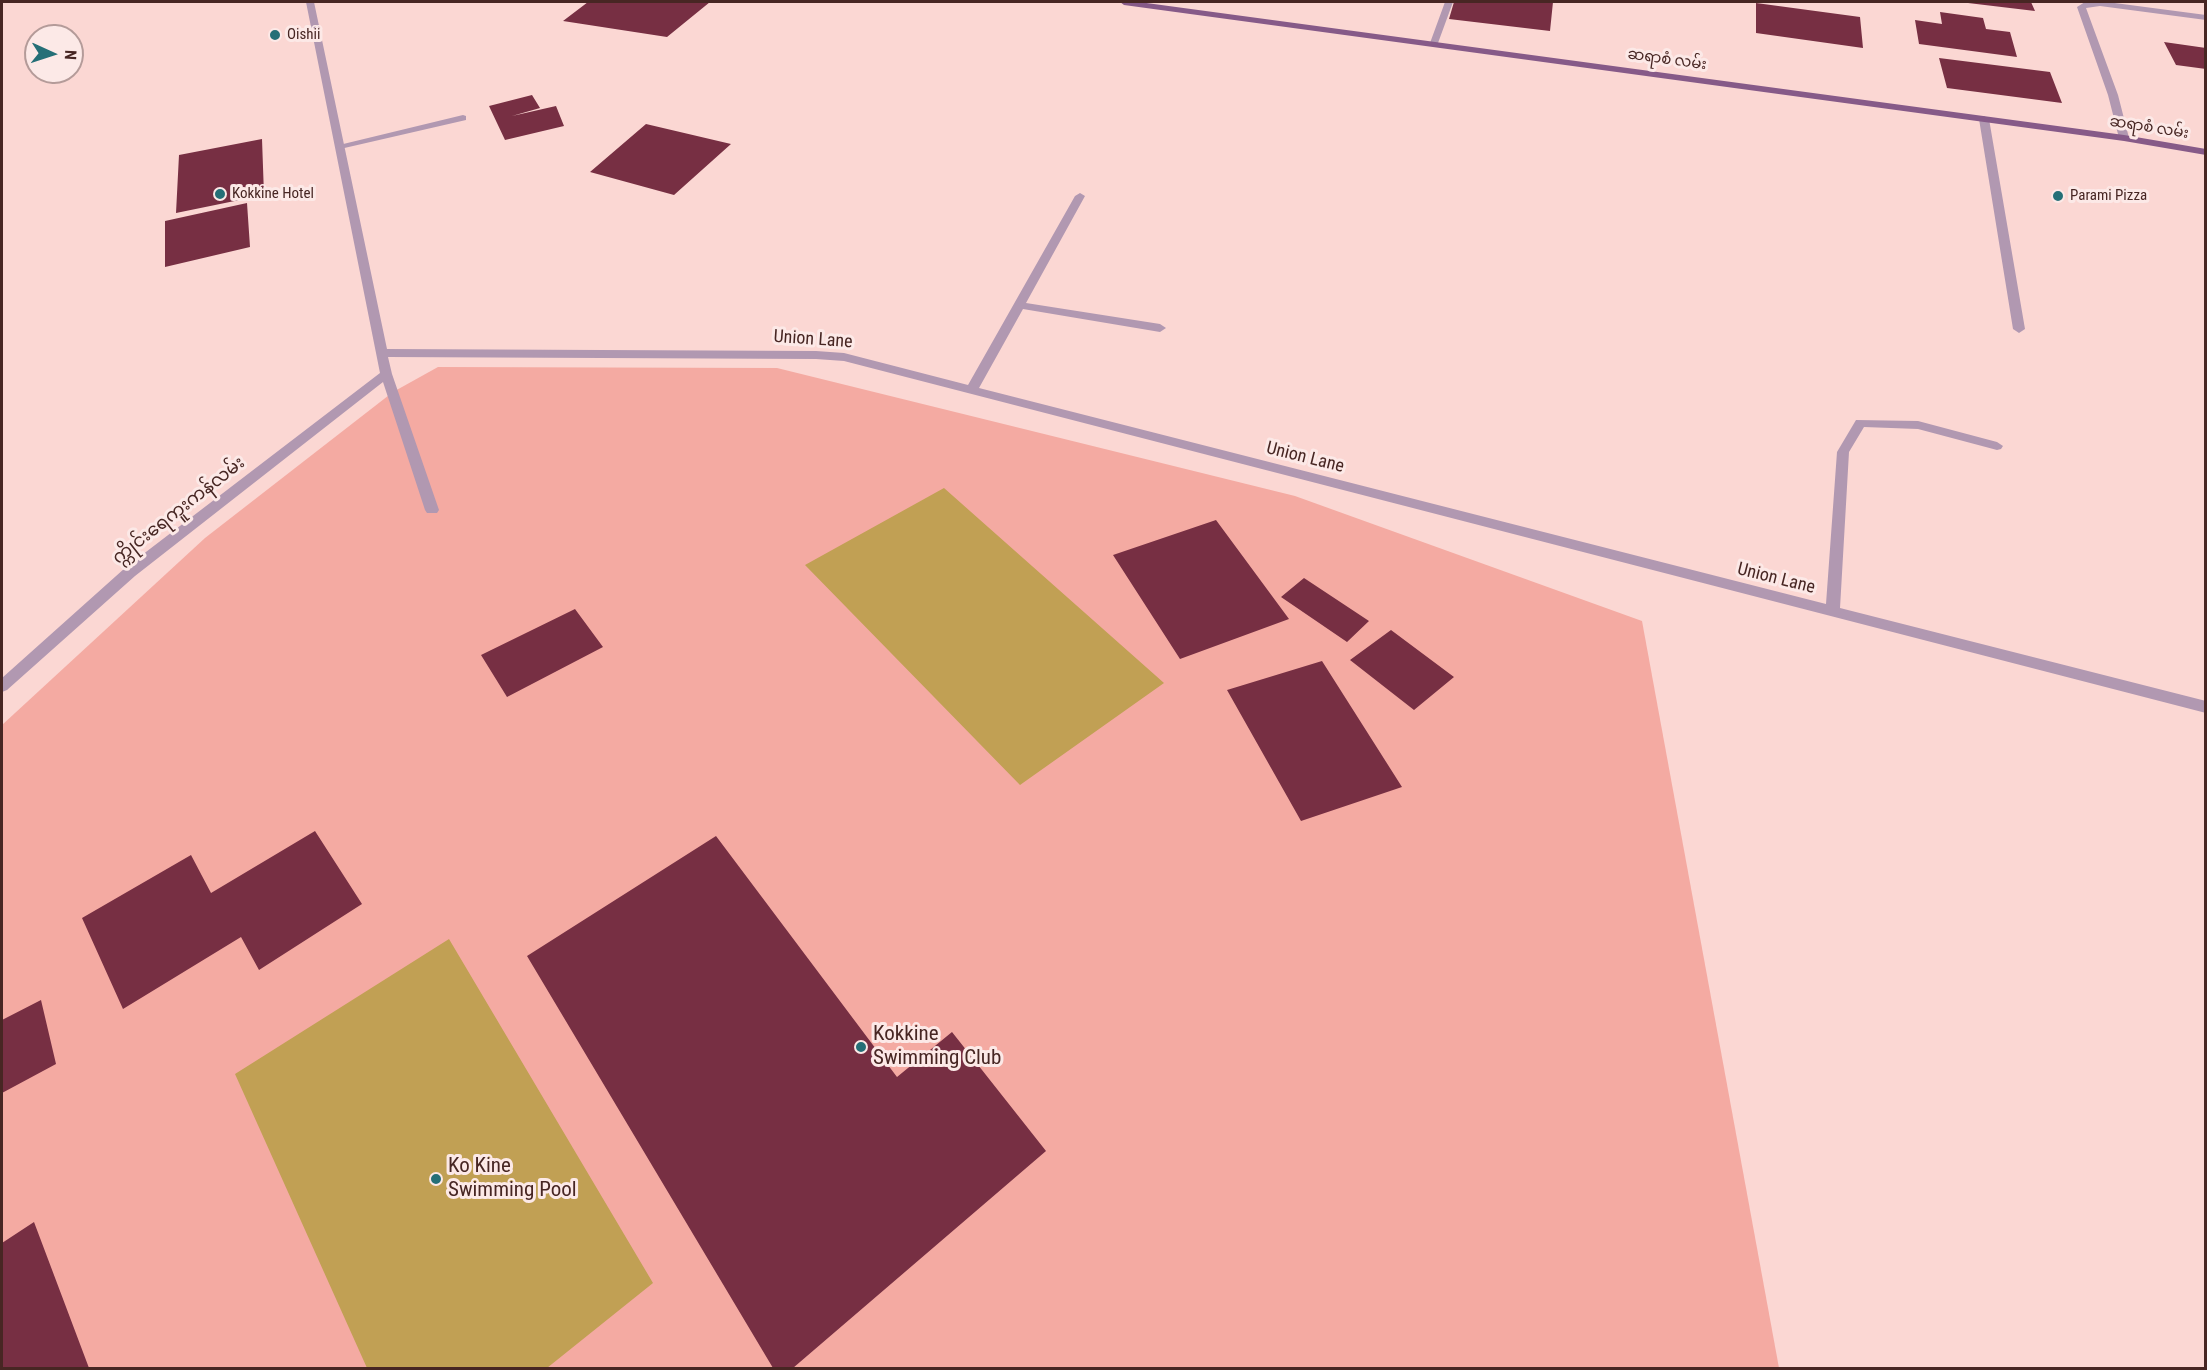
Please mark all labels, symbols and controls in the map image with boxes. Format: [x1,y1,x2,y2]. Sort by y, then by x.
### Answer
north arrow [24,24,84,84]
place label: Oishii [287,26,320,44]
marker: Oishii [268,28,282,42]
street label: ဆရာစံ လမ်း [1626,46,1708,74]
text: N [61,49,80,60]
street label: ဆရာစံ လမ်း [2108,113,2190,143]
place label: Kokkine Hotel [232,185,314,203]
marker: Kokkine Hotel [213,187,227,201]
place label: Parami Pizza [2070,187,2147,205]
marker: Parami Pizza [2051,189,2065,203]
street label: Union Lane [773,326,853,354]
street label: Union Lane [1264,438,1346,478]
street label: က္ကိုင်းရေကူးကန်လမ်း [109,453,249,569]
street label: Union Lane [1735,559,1817,599]
place label: Kokkine Swimming Club [873,1022,1001,1072]
marker: Kokkine Swimming Club [854,1040,868,1054]
place label: Ko Kine Swimming Pool [448,1154,577,1204]
marker: Ko Kine Swimming Pool [429,1172,443,1186]

